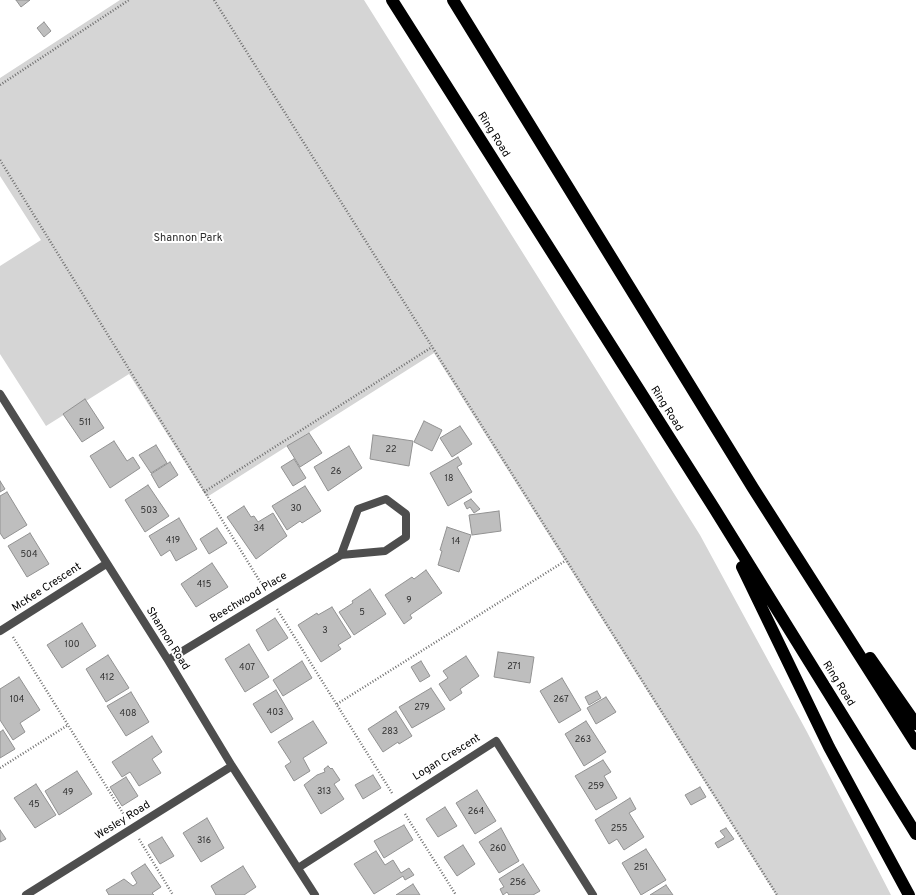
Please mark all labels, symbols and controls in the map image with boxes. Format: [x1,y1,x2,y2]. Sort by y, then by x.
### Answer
street label: Ring Road [474,110,512,160]
park label: Shannon Park [153,232,223,246]
street label: Ring Road [647,384,685,434]
house number: 511 [79,418,91,428]
house number: 22 [385,445,397,455]
house number: 26 [331,467,341,477]
house number: 18 [445,474,453,484]
house number: 30 [290,504,302,514]
house number: 503 [141,506,157,516]
house number: 34 [253,524,265,534]
house number: 419 [166,536,180,546]
house number: 14 [452,537,460,547]
house number: 504 [21,550,37,560]
street label: McKee Crescent [10,561,84,615]
street label: Beechwood Place [208,570,290,626]
house number: 415 [197,580,211,590]
house number: 9 [406,596,412,606]
street label: Shannon Road [142,605,192,673]
house number: 5 [359,608,365,618]
house number: 3 [322,626,328,636]
house number: 100 [65,640,79,650]
street label: Ring Road [819,659,857,709]
house number: 271 [507,662,521,672]
house number: 407 [239,663,255,673]
house number: 412 [100,673,114,683]
house number: 104 [10,695,24,705]
house number: 267 [553,695,569,705]
house number: 279 [414,703,430,713]
house number: 403 [267,708,283,718]
house number: 408 [120,709,136,719]
house number: 283 [382,727,398,737]
street label: Logan Crescent [411,732,483,784]
house number: 263 [575,735,591,745]
house number: 259 [588,782,604,792]
house number: 313 [317,787,331,797]
house number: 49 [63,788,73,798]
street label: Wesley Road [93,799,153,843]
house number: 45 [28,800,40,810]
house number: 264 [468,807,484,817]
house number: 255 [611,824,627,834]
house number: 316 [197,836,211,846]
house number: 260 [490,844,506,854]
house number: 251 [634,863,648,873]
house number: 256 [510,878,526,888]

